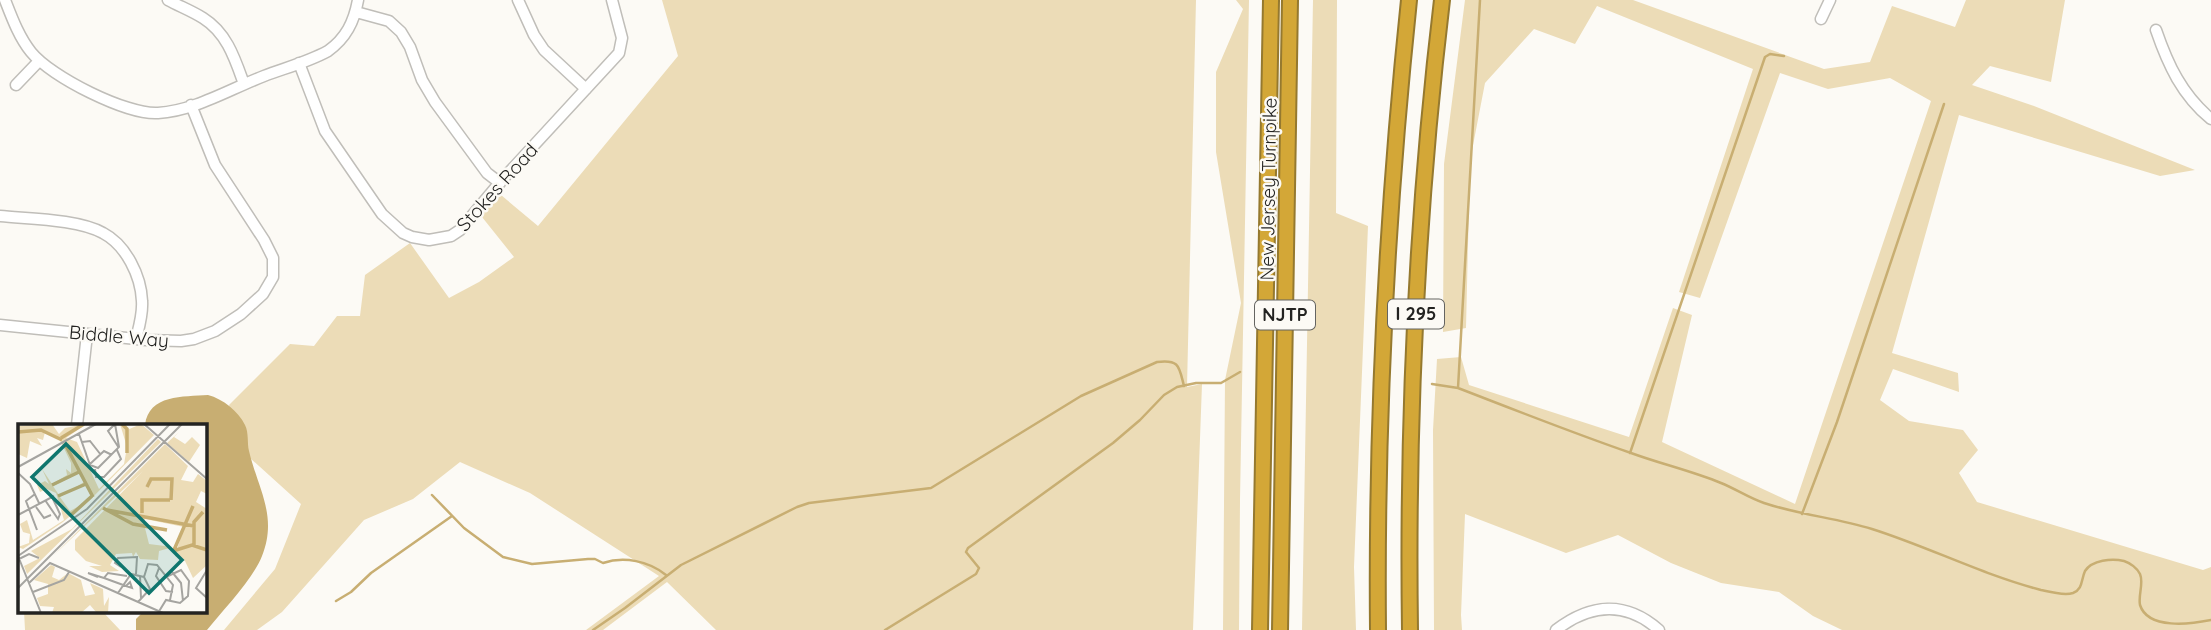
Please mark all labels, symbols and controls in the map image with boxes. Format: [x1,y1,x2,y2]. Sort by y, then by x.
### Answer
street label: New Jersey Turnpike [1254,97,1282,281]
street label: Stokes Road [451,138,543,236]
road number: NJTP [1255,300,1315,330]
road number: I 295 [1388,300,1444,328]
street label: Biddle Way [68,320,170,352]
inset map [18,424,206,612]

